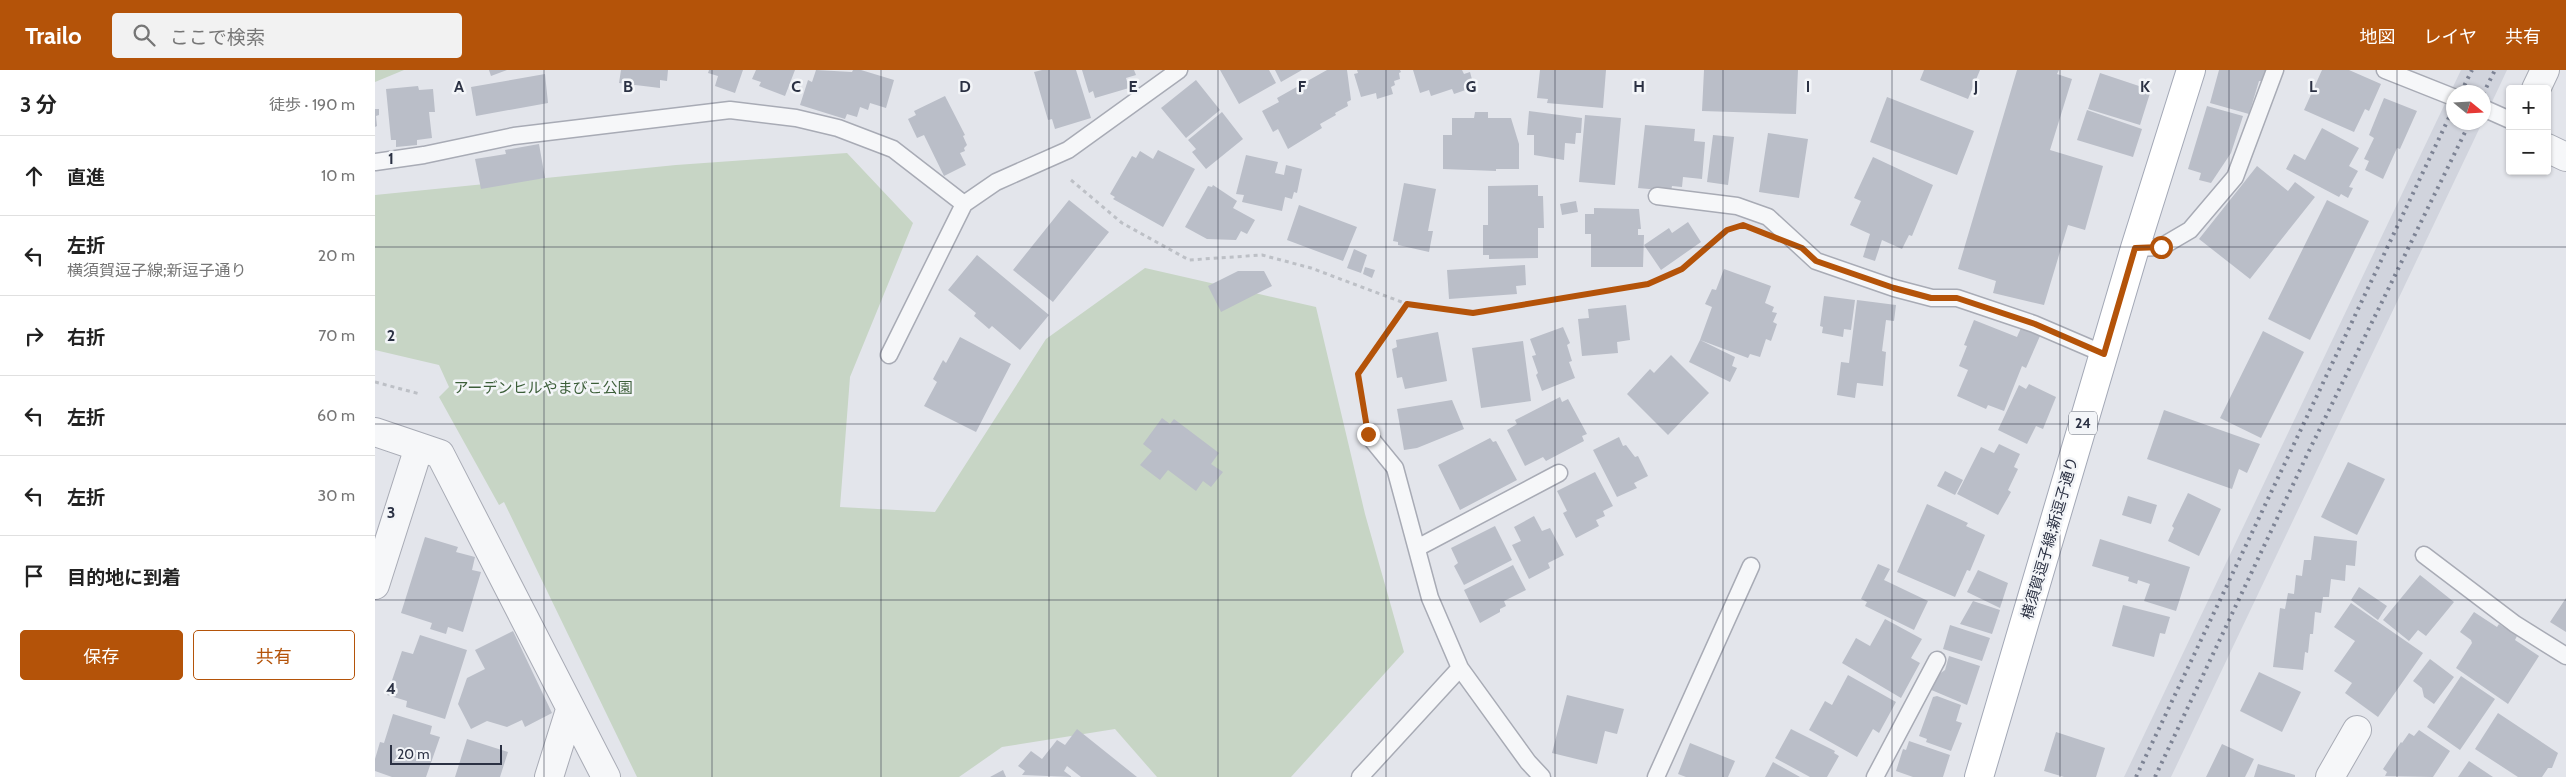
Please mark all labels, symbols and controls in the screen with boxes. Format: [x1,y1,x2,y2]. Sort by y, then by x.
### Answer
search box [112,13,462,58]
text: Trailo [25,21,82,50]
icon: search [130,21,158,49]
text: ここで検索 [170,26,265,49]
text: 地図 [2360,26,2396,48]
text: レイヤ [2424,26,2477,48]
text: 共有 [2505,26,2541,48]
text: A [454,77,464,96]
text: B [623,77,633,96]
text: C [791,77,801,96]
text: D [959,77,971,96]
text: E [1128,77,1138,96]
text: F [1298,77,1307,96]
text: G [1466,77,1476,96]
text: H [1633,77,1645,96]
text: I [1806,77,1810,96]
text: J [1973,77,1978,96]
text: K [2140,77,2150,96]
text: L [2309,77,2317,96]
north arrow [2446,85,2491,130]
map controls [2506,85,2551,175]
button: + [2506,85,2551,130]
text: 3 分 [20,92,57,117]
text: 徒歩 · 190 m [269,95,355,114]
button: − [2506,130,2551,175]
text: 1 [388,149,394,168]
icon: ahead [20,162,48,190]
text: 直進 [67,166,105,189]
text: 10 m [321,166,355,185]
text: 左折 [67,234,105,257]
route start [2150,236,2173,259]
icon: left [20,242,48,270]
text: 20 m [318,246,355,265]
text: 横須賀逗子線;新逗子通り [67,261,246,280]
icon: right [20,322,48,350]
text: 右折 [67,326,105,349]
text: 70 m [318,326,355,345]
text: 2 [387,326,395,345]
park label: アーデンヒルやまびこ公園 [453,379,633,397]
icon: left [20,402,48,430]
text: 左折 [67,406,105,429]
text: 60 m [317,406,355,425]
road number: 24 [2069,412,2097,434]
route end [1357,423,1380,446]
street label: 横須賀逗子線;新逗子通り [2018,455,2082,621]
icon: left [20,482,48,510]
text: 左折 [67,486,105,509]
text: 30 m [318,486,355,505]
text: 3 [387,503,395,522]
icon: arrive [20,562,48,590]
text: 目的地に到着 [67,566,181,589]
button: 保存 [20,630,183,680]
button: 共有 [193,630,355,680]
text: 4 [386,679,396,698]
scale bar [390,742,503,765]
text: 20 m [397,745,430,763]

